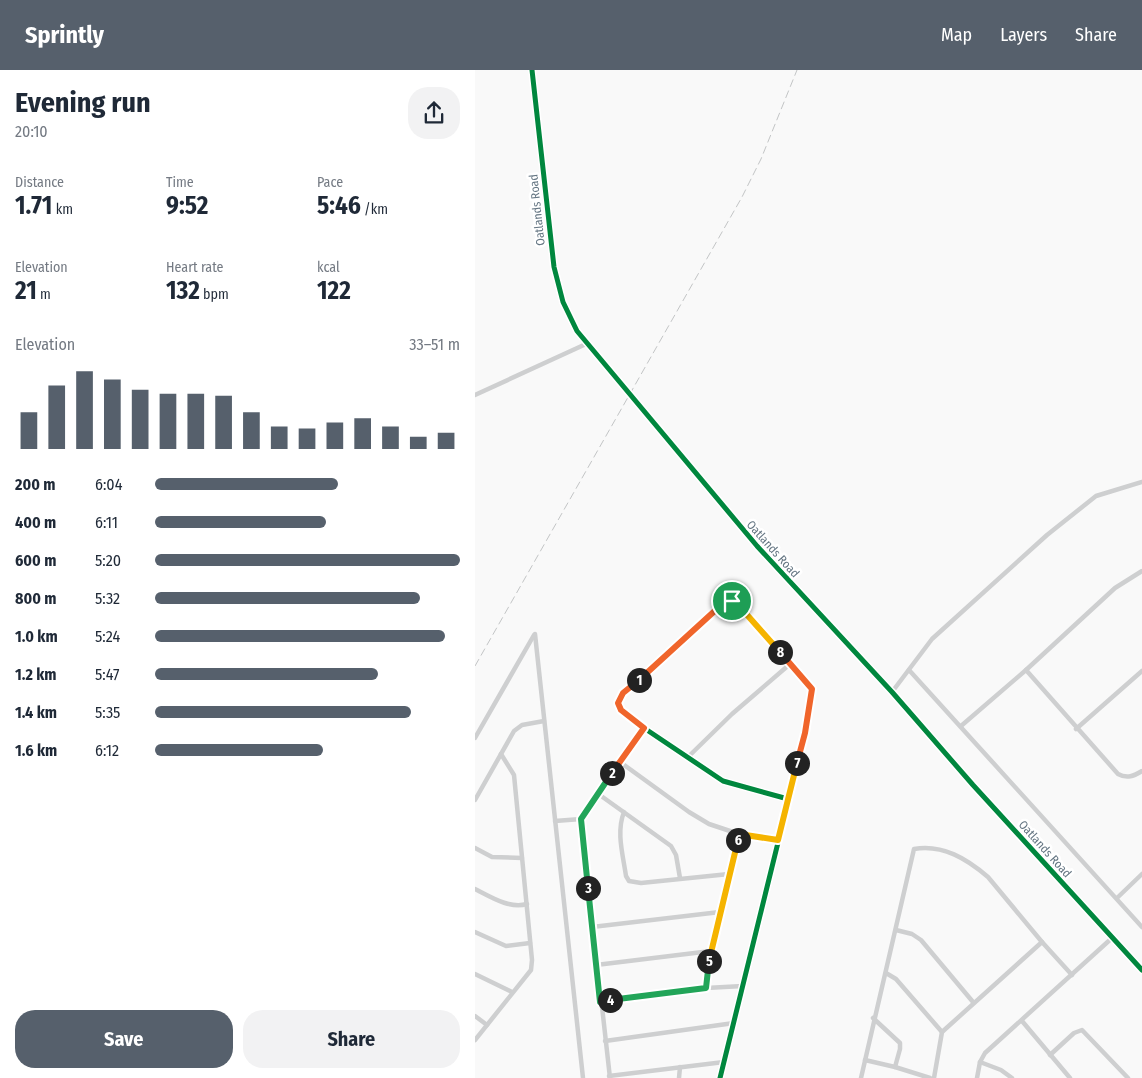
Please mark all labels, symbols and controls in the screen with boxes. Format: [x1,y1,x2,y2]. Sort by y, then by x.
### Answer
text: Sprintly [25,21,104,49]
text: Map [941,24,972,46]
text: Layers [1000,24,1047,46]
text: Share [1075,24,1117,46]
text: Evening run [15,86,151,119]
button: share [408,87,460,139]
text: 20:10 [15,122,48,141]
text: Distance [15,174,64,191]
text: Time [166,174,194,191]
text: Pace [317,174,343,191]
street label: Oatlands Road [526,174,548,246]
text: 1.71 [15,191,52,221]
text: 9:52 [166,191,208,221]
text: 5:46 [317,191,361,221]
text: km [52,201,73,218]
text: /km [361,201,388,218]
text: Elevation [15,259,68,276]
text: Heart rate [166,259,223,276]
text: kcal [317,259,340,276]
text: 21 [15,276,37,306]
text: 132 [166,276,200,306]
text: 122 [317,276,351,306]
text: m [37,286,51,303]
text: bpm [200,286,229,303]
text: Elevation [15,335,75,354]
text: 33–51 m [409,335,460,354]
text: 200 m [15,475,55,494]
text: 6:04 [95,475,122,494]
text: 400 m [15,513,56,532]
text: 6:11 [95,513,118,532]
street label: Oatlands Road [744,518,802,580]
text: 600 m [15,551,56,570]
text: 5:20 [95,551,121,570]
pin [711,580,753,622]
icon: arrive [718,587,746,615]
text: 800 m [15,589,56,608]
text: 5:32 [95,589,120,608]
text: 1.0 km [15,627,58,646]
text: 5:24 [95,627,120,646]
pin: 8 [767,640,793,664]
text: 8 [777,644,784,661]
text: 1.2 km [15,665,57,684]
text: 5:47 [95,665,120,684]
pin: 1 [627,668,651,692]
text: 1 [637,672,642,689]
text: 1.4 km [15,703,57,722]
text: 5:35 [95,703,120,722]
text: 1.6 km [15,741,57,760]
text: 6:12 [95,741,119,760]
pin: 7 [785,750,809,776]
text: 7 [795,755,800,772]
pin: 2 [599,760,625,786]
text: 2 [609,765,616,782]
street label: Oatlands Road [1016,818,1074,880]
pin: 6 [725,828,751,852]
text: 6 [735,832,742,849]
pin: 3 [575,876,601,900]
text: 3 [585,880,592,897]
pin: 5 [697,948,721,974]
text: 5 [706,953,713,970]
pin: 4 [597,988,623,1012]
text: 4 [607,992,614,1009]
button: Save [15,1010,233,1068]
button: Share [243,1010,460,1068]

